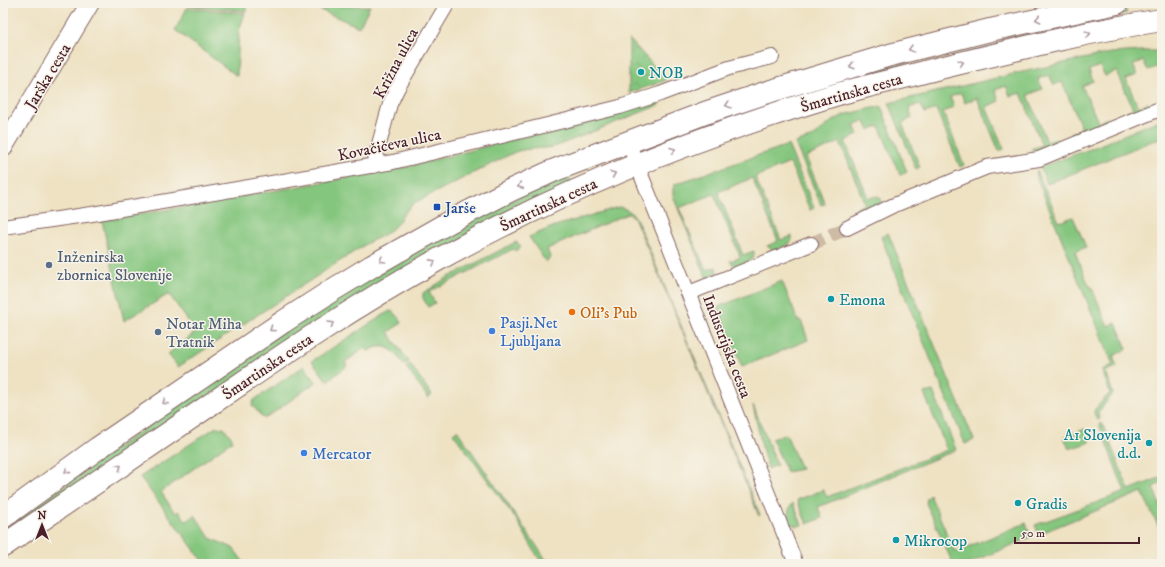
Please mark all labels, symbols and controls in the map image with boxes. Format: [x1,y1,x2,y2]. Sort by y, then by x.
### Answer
one-way arrow [1034,15,1041,23]
street label: Križna ulica [369,25,423,102]
one-way arrow [1085,30,1091,38]
street label: Jarška cesta [19,40,75,115]
one-way arrow [908,45,914,53]
one-way arrow [958,59,965,68]
one-way arrow [849,61,856,70]
place label: NOB [649,63,683,83]
marker: NOB [636,67,646,77]
street label: Šmartinska cesta [798,69,905,117]
one-way arrow [725,100,732,109]
street label: Kovačičeva ulica [336,124,443,166]
one-way arrow [670,146,677,154]
one-way arrow [609,171,616,179]
street label: Šmartinska cesta [497,174,600,236]
one-way arrow [517,181,524,189]
place label: Jarše [443,198,476,218]
marker: Jarše [432,202,442,212]
place label: Inženirska zbornica Slovenije [57,247,173,285]
one-way arrow [379,255,386,262]
marker: Inženirska zbornica Slovenije [44,260,54,270]
one-way arrow [429,260,436,267]
place label: Emona [839,290,885,310]
street label: Industrijska cesta [698,292,756,401]
marker: Emona [826,294,836,304]
place label: Oli's Pub [580,303,637,323]
marker: Oli's Pub [567,307,577,317]
place label: Pasji.Net Ljubljana [500,313,561,351]
place label: Notar Miha Tratnik [166,314,242,352]
one-way arrow [327,321,334,328]
one-way arrow [270,324,277,331]
marker: Pasji.Net Ljubljana [487,326,497,336]
marker: Notar Miha Tratnik [153,327,163,337]
street label: Šmartinska cesta [218,329,317,404]
one-way arrow [162,397,169,405]
place label: A1 Slovenija d.d. [1064,425,1141,463]
marker: A1 Slovenija d.d. [1144,438,1154,448]
place label: Mercator [312,444,371,464]
marker: Mercator [299,448,309,458]
one-way arrow [114,465,121,472]
one-way arrow [64,466,71,473]
place label: Gradis [1026,494,1067,514]
marker: Gradis [1013,498,1023,508]
north arrow [22,505,62,545]
text: N [37,509,47,523]
scale bar [1015,519,1139,545]
text: 50 m [1021,526,1045,541]
place label: Mikrocop [904,531,967,551]
marker: Mikrocop [891,535,901,545]

